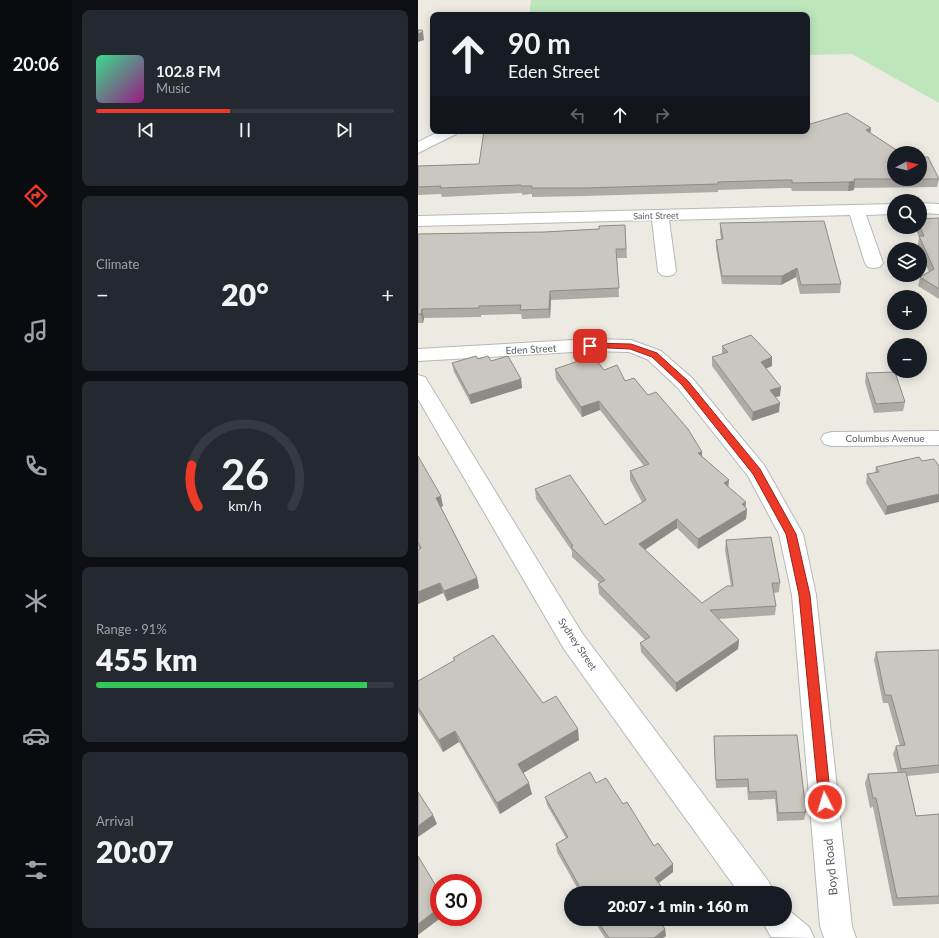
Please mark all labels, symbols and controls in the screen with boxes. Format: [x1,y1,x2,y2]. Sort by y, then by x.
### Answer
text: 90 m [508,26,571,60]
icon: ahead [442,28,494,80]
text: 20:06 [13,53,59,75]
text: Eden Street [508,60,600,82]
text: 102.8 FM [156,62,221,80]
text: Music [156,80,190,96]
icon: left [567,104,589,126]
icon: ahead [609,104,631,126]
icon: right [651,104,673,126]
icon: previous [135,119,157,141]
icon: pause [234,119,256,141]
icon: next [333,119,355,141]
north arrow [887,146,927,186]
map controls [887,146,927,378]
icon: directions [22,182,50,210]
button: search [887,194,927,234]
street label: Saint Street [633,210,680,221]
button: layers [887,242,927,282]
text: Climate [96,256,139,272]
text: 20° [221,276,269,312]
text: − [96,281,109,308]
text: + [381,281,394,308]
button: + [887,290,927,330]
icon: music [22,317,50,345]
pin [573,329,607,363]
icon: arrive [579,335,601,357]
button: − [887,338,927,378]
street label: Eden Street [505,342,557,356]
street label: Columbus Avenue [845,432,925,444]
text: 26 [221,449,269,499]
icon: phone [22,452,50,480]
text: km/h [228,497,262,514]
icon: climate [22,587,50,615]
street label: Sydney Street [556,616,600,673]
text: Range · 91% [96,621,167,637]
text: 455 km [96,641,197,677]
icon: car [22,722,50,750]
position arrow [804,781,846,823]
text: Arrival [96,813,133,829]
text: 20:07 [96,833,174,869]
street label: Boyd Road [821,838,840,896]
icon: filters [22,856,50,884]
speed limit sign: 30 [430,874,482,926]
text: 20:07 · 1 min · 160 m [607,897,749,915]

